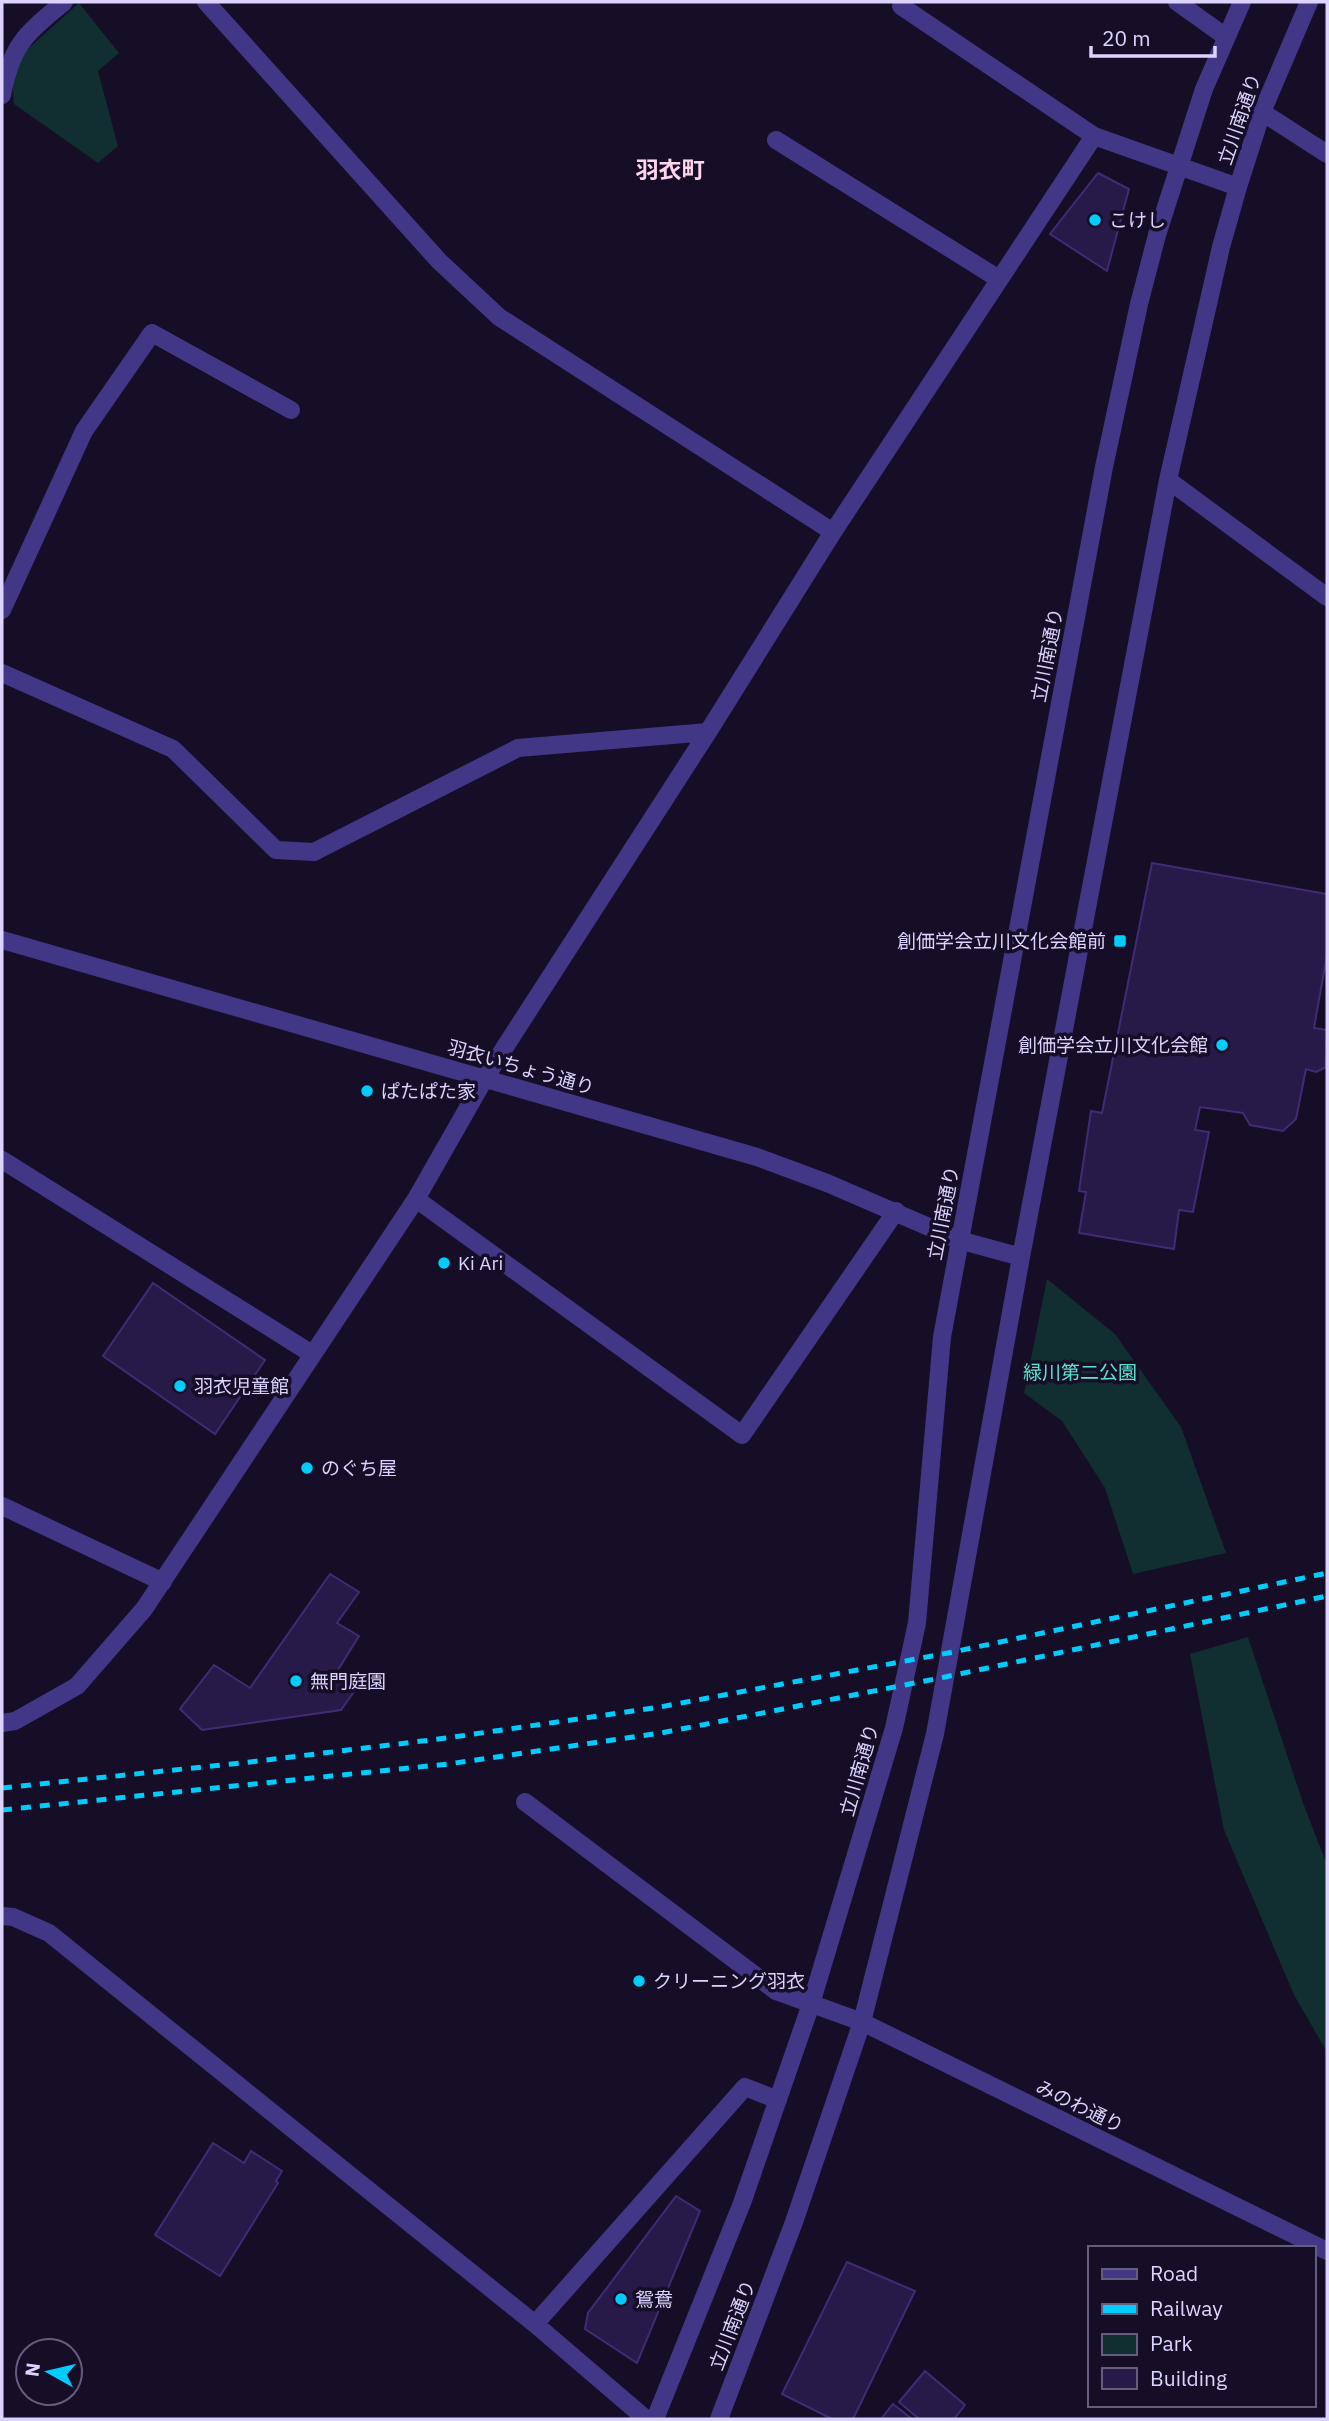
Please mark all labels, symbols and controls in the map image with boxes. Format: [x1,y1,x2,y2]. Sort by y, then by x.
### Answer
scale bar [1091,14,1215,58]
text: 20 m [1102,24,1151,52]
street label: 立川南通り [1212,70,1266,168]
district label: 羽衣町 [636,154,705,184]
place label: こけし [1109,208,1166,232]
marker: こけし [1087,212,1103,228]
street label: 立川南通り [1026,606,1068,704]
place label: 創価学会立川文化会館前 [897,929,1106,953]
marker: 創価学会立川文化会館前 [1112,933,1128,949]
place label: 創価学会立川文化会館 [1018,1033,1208,1057]
street label: 羽衣いちょう通り [445,1035,597,1099]
marker: 創価学会立川文化会館 [1214,1037,1230,1053]
place label: ぱたぱた家 [381,1079,476,1103]
marker: ぱたぱた家 [359,1083,375,1099]
street label: 立川南通り [922,1164,964,1262]
place label: Ki Ari [458,1251,503,1275]
marker: Ki Ari [436,1255,452,1271]
park label: 緑川第二公園 [1023,1360,1137,1384]
place label: 羽衣児童館 [194,1374,289,1398]
marker: 羽衣児童館 [172,1378,188,1394]
place label: のぐち屋 [321,1456,397,1480]
marker: のぐち屋 [299,1460,315,1476]
place label: 無門庭園 [310,1669,386,1693]
marker: 無門庭園 [288,1673,304,1689]
street label: 立川南通り [834,1721,884,1819]
place label: クリーニング羽衣 [653,1969,805,1993]
marker: クリーニング羽衣 [631,1973,647,1989]
street label: みのわ通り [1032,2074,1128,2138]
legend [1088,2246,1315,2407]
text: Road [1150,2259,1198,2287]
street label: 立川南通り [704,2276,760,2374]
place label: 鴛鴦 [635,2287,673,2311]
marker: 鴛鴦 [613,2291,629,2307]
text: Railway [1150,2294,1223,2322]
text: Park [1150,2329,1193,2357]
north arrow [14,2337,84,2407]
text: N [19,2361,45,2378]
text: Building [1150,2364,1227,2392]

